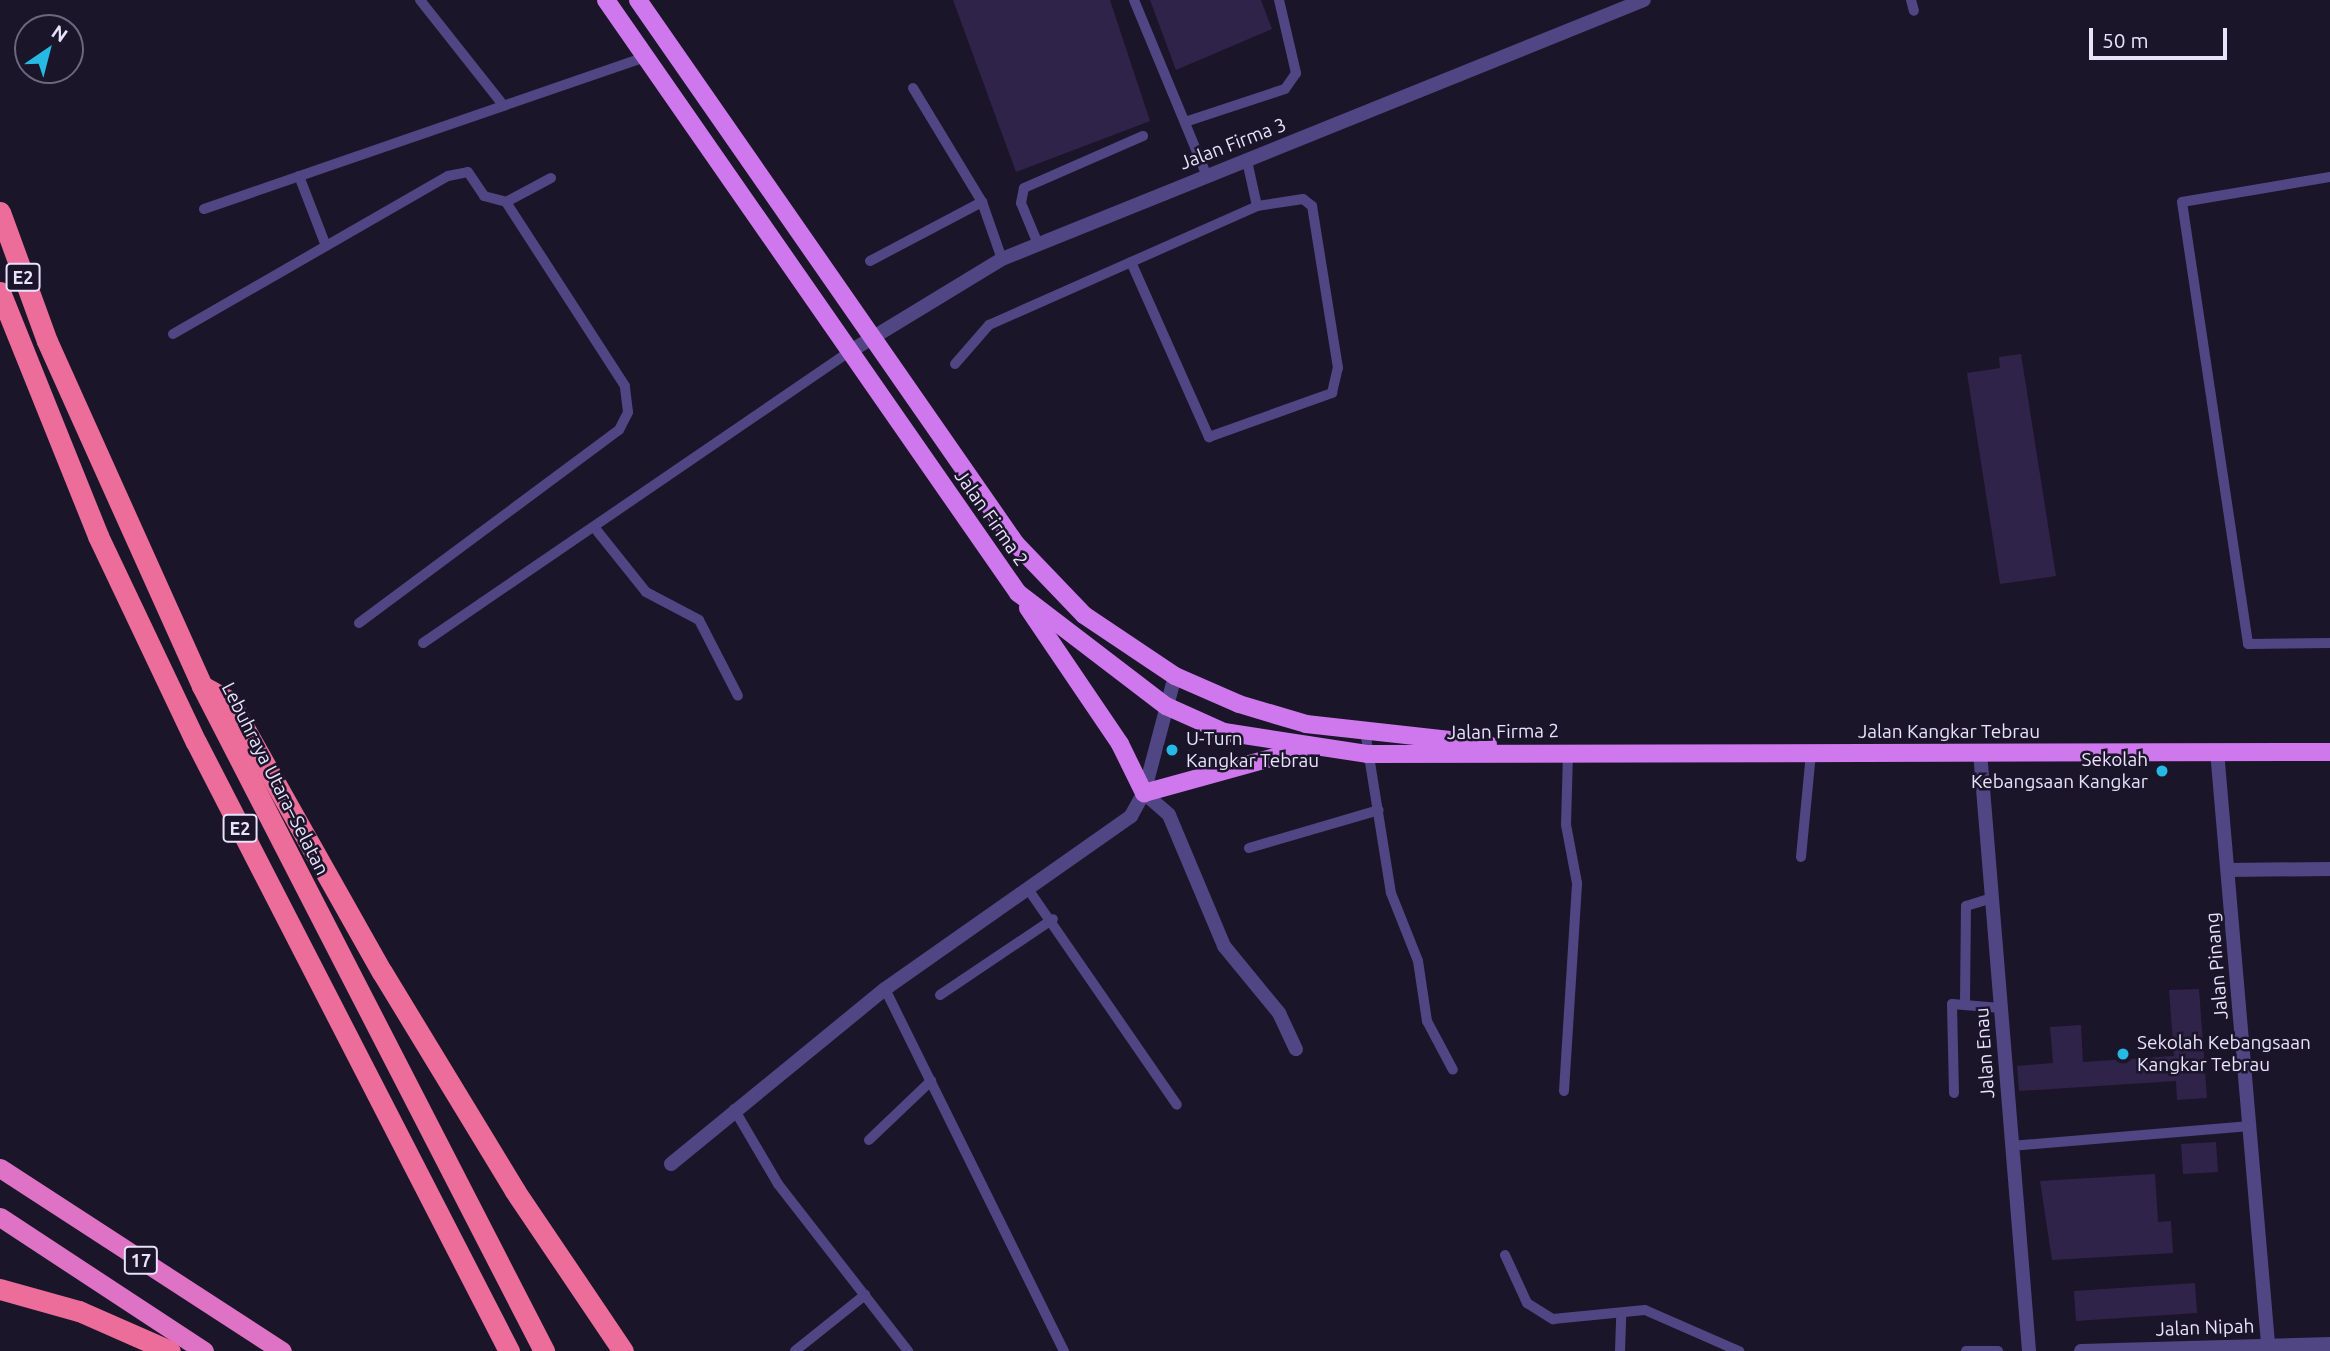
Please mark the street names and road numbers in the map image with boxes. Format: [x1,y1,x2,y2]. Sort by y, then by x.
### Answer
street label: Jalan Firma 3 [1177,113,1289,175]
road number: E2 [5,262,40,292]
street label: Jalan Firma 2 [950,466,1032,570]
street label: Lebuhraya Utara–Selatan [216,679,334,879]
street label: Jalan Firma 2 [1447,720,1559,744]
street label: Jalan Kangkar Tebrau [1858,721,2040,743]
road number: E2 [222,814,258,842]
street label: Jalan Pinang [2201,911,2233,1021]
street label: Jalan Enau [1970,1007,2000,1099]
road number: 17 [124,1246,158,1274]
street label: Jalan Nipah [2155,1315,2255,1341]

